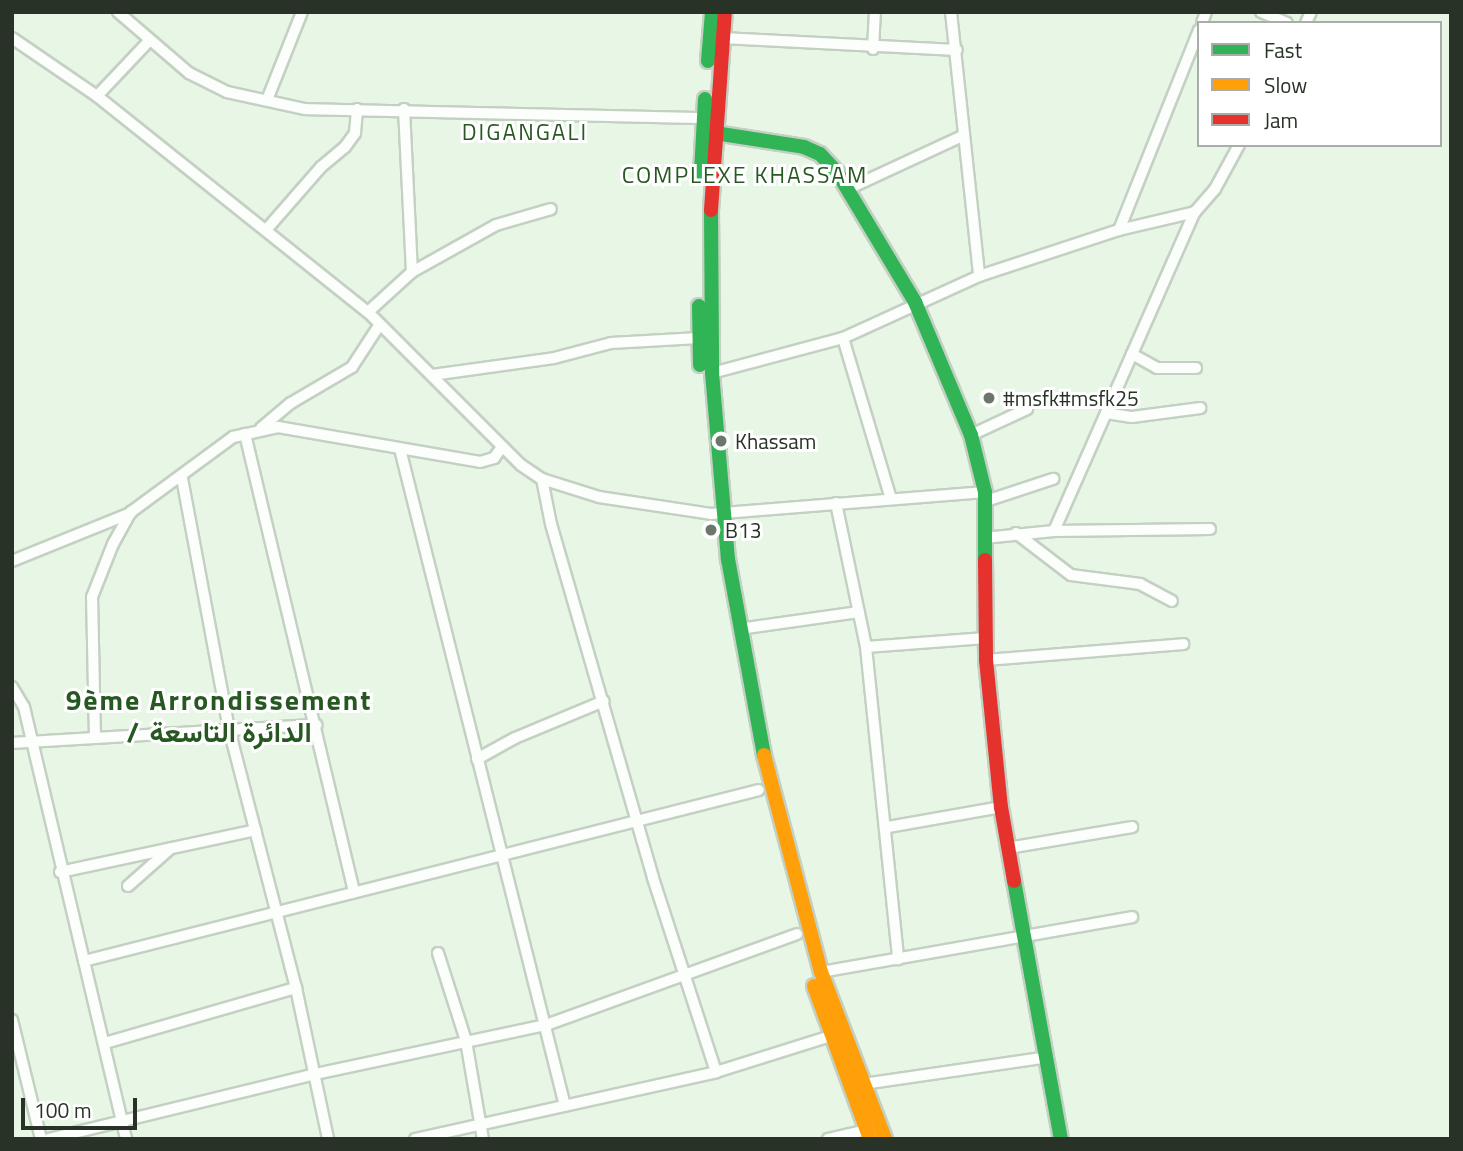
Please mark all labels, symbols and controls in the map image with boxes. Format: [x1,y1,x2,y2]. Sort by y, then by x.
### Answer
legend [1197,21,1442,147]
text: Fast [1264,34,1302,66]
text: Slow [1264,69,1307,101]
text: Jam [1264,104,1298,136]
district label: DIGANGALI [463,118,587,146]
district label: COMPLEXE KHASSAM [624,161,866,189]
place label: #msfk#msfk25 [1003,385,1139,411]
marker: #msfk#msfk25 [981,390,997,406]
place label: Khassam [735,428,816,454]
marker: Khassam [713,433,729,449]
place label: B13 [725,517,761,543]
marker: B13 [703,522,719,538]
district label: 9ème Arrondissement / الدائرة التاسعة [68,683,370,749]
scale bar [24,1084,140,1128]
text: 100 m [34,1094,91,1126]

